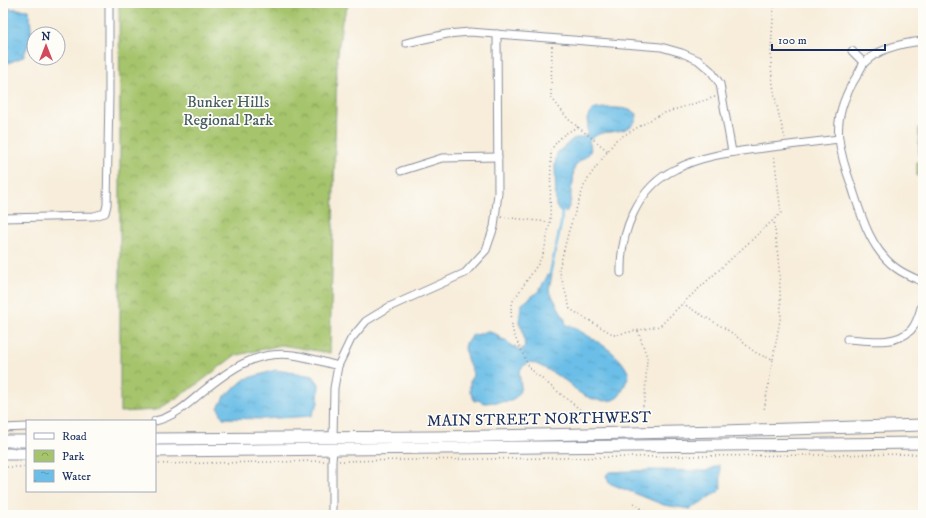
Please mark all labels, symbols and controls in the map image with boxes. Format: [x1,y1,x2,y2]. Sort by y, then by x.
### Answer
north arrow [26,26,66,66]
scale bar [772,26,885,52]
text: N [41,30,51,44]
text: 100 m [778,33,807,48]
park label: Bunker Hills Regional Park [183,92,273,130]
street label: MAIN STREET NORTHWEST [427,407,651,431]
legend [26,420,156,492]
text: Road [62,429,87,444]
text: Park [62,449,84,464]
text: Water [61,469,91,484]

